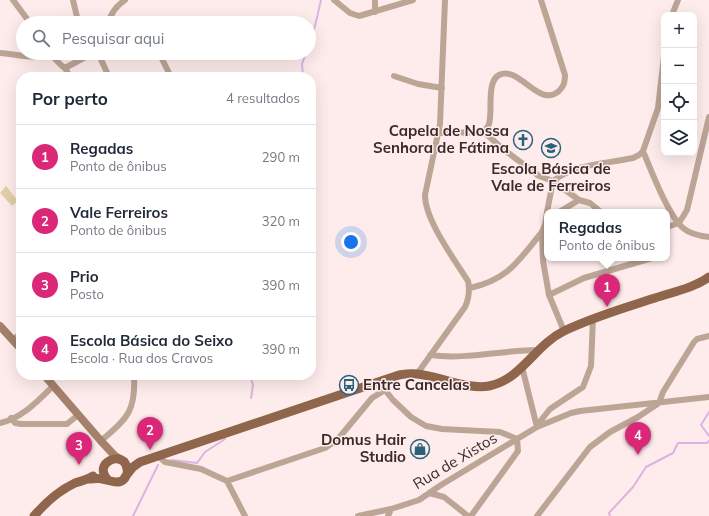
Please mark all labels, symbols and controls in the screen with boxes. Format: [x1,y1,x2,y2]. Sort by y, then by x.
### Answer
map controls [661,12,697,156]
button: + [661,12,697,48]
search box [16,16,316,60]
icon: search [30,27,52,49]
text: Pesquisar aqui [62,29,164,48]
button: − [661,48,697,84]
button: locate [661,84,697,120]
text: Por perto [32,88,108,109]
text: 4 resultados [226,90,300,106]
button: layers [661,120,697,156]
place label: Capela de Nossa Senhora de Fátima [373,121,509,157]
church icon: Capela de Nossa Senhora de Fátima [512,129,534,151]
school or university icon: Escola Básica de Vale de Ferreiros [540,137,562,159]
text: Regadas [70,139,133,158]
text: 1 [41,149,49,165]
text: 290 m [262,149,300,165]
text: Ponto de ônibus [70,158,167,174]
place label: Escola Básica de Vale de Ferreiros [490,159,611,195]
text: Vale Ferreiros [70,203,168,222]
popup [544,209,670,261]
text: 2 [41,213,49,229]
text: 320 m [262,213,300,229]
text: Regadas [559,218,622,237]
text: Ponto de ônibus [70,222,167,238]
your location [341,232,361,252]
text: Ponto de ônibus [559,237,655,253]
text: Prio [70,267,99,286]
pin: 1 [594,274,620,307]
text: 3 [41,277,49,293]
text: 390 m [262,277,300,293]
text: Posto [70,286,104,302]
text: Escola Básica do Seixo [70,331,233,350]
text: 4 [41,341,49,357]
text: 390 m [262,341,300,357]
text: Escola · Rua dos Cravos [70,350,213,366]
bus stop icon: Entre Cancelas [338,374,360,396]
place label: Entre Cancelas [363,375,469,394]
pin: 2 [137,417,163,450]
pin: 4 [625,422,651,455]
street label: Rua de Xistos [409,428,500,493]
place label: Domus Hair Studio [321,430,406,466]
pin: 3 [66,432,92,465]
shop icon: Domus Hair Studio [409,438,431,460]

